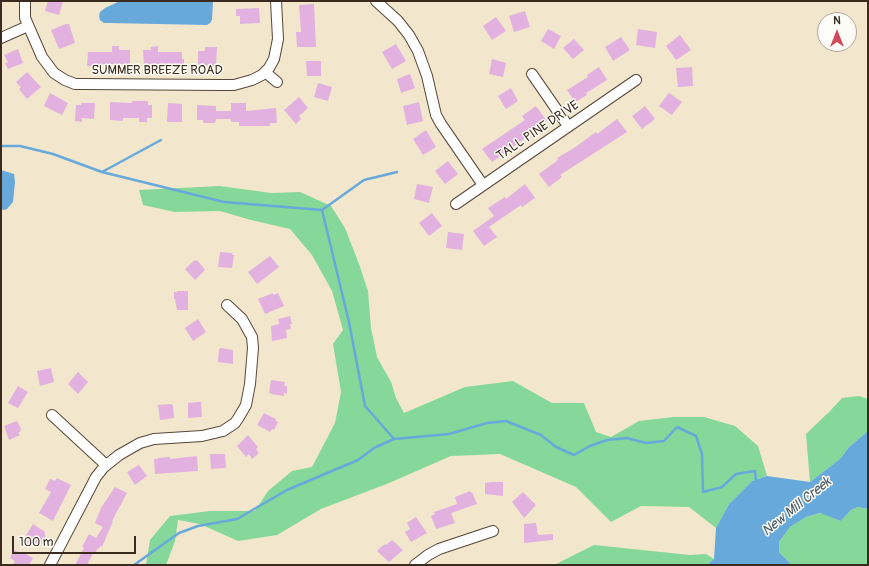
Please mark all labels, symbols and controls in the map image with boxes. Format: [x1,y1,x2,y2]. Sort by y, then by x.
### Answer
north arrow [817,12,857,52]
text: N [833,14,841,27]
street label: SUMMER BREEZE ROAD [91,63,223,79]
street label: TALL PINE DRIVE [494,98,582,164]
water label: New Mill Creek [759,474,835,540]
scale bar [14,528,138,554]
text: 100 m [19,535,53,550]

